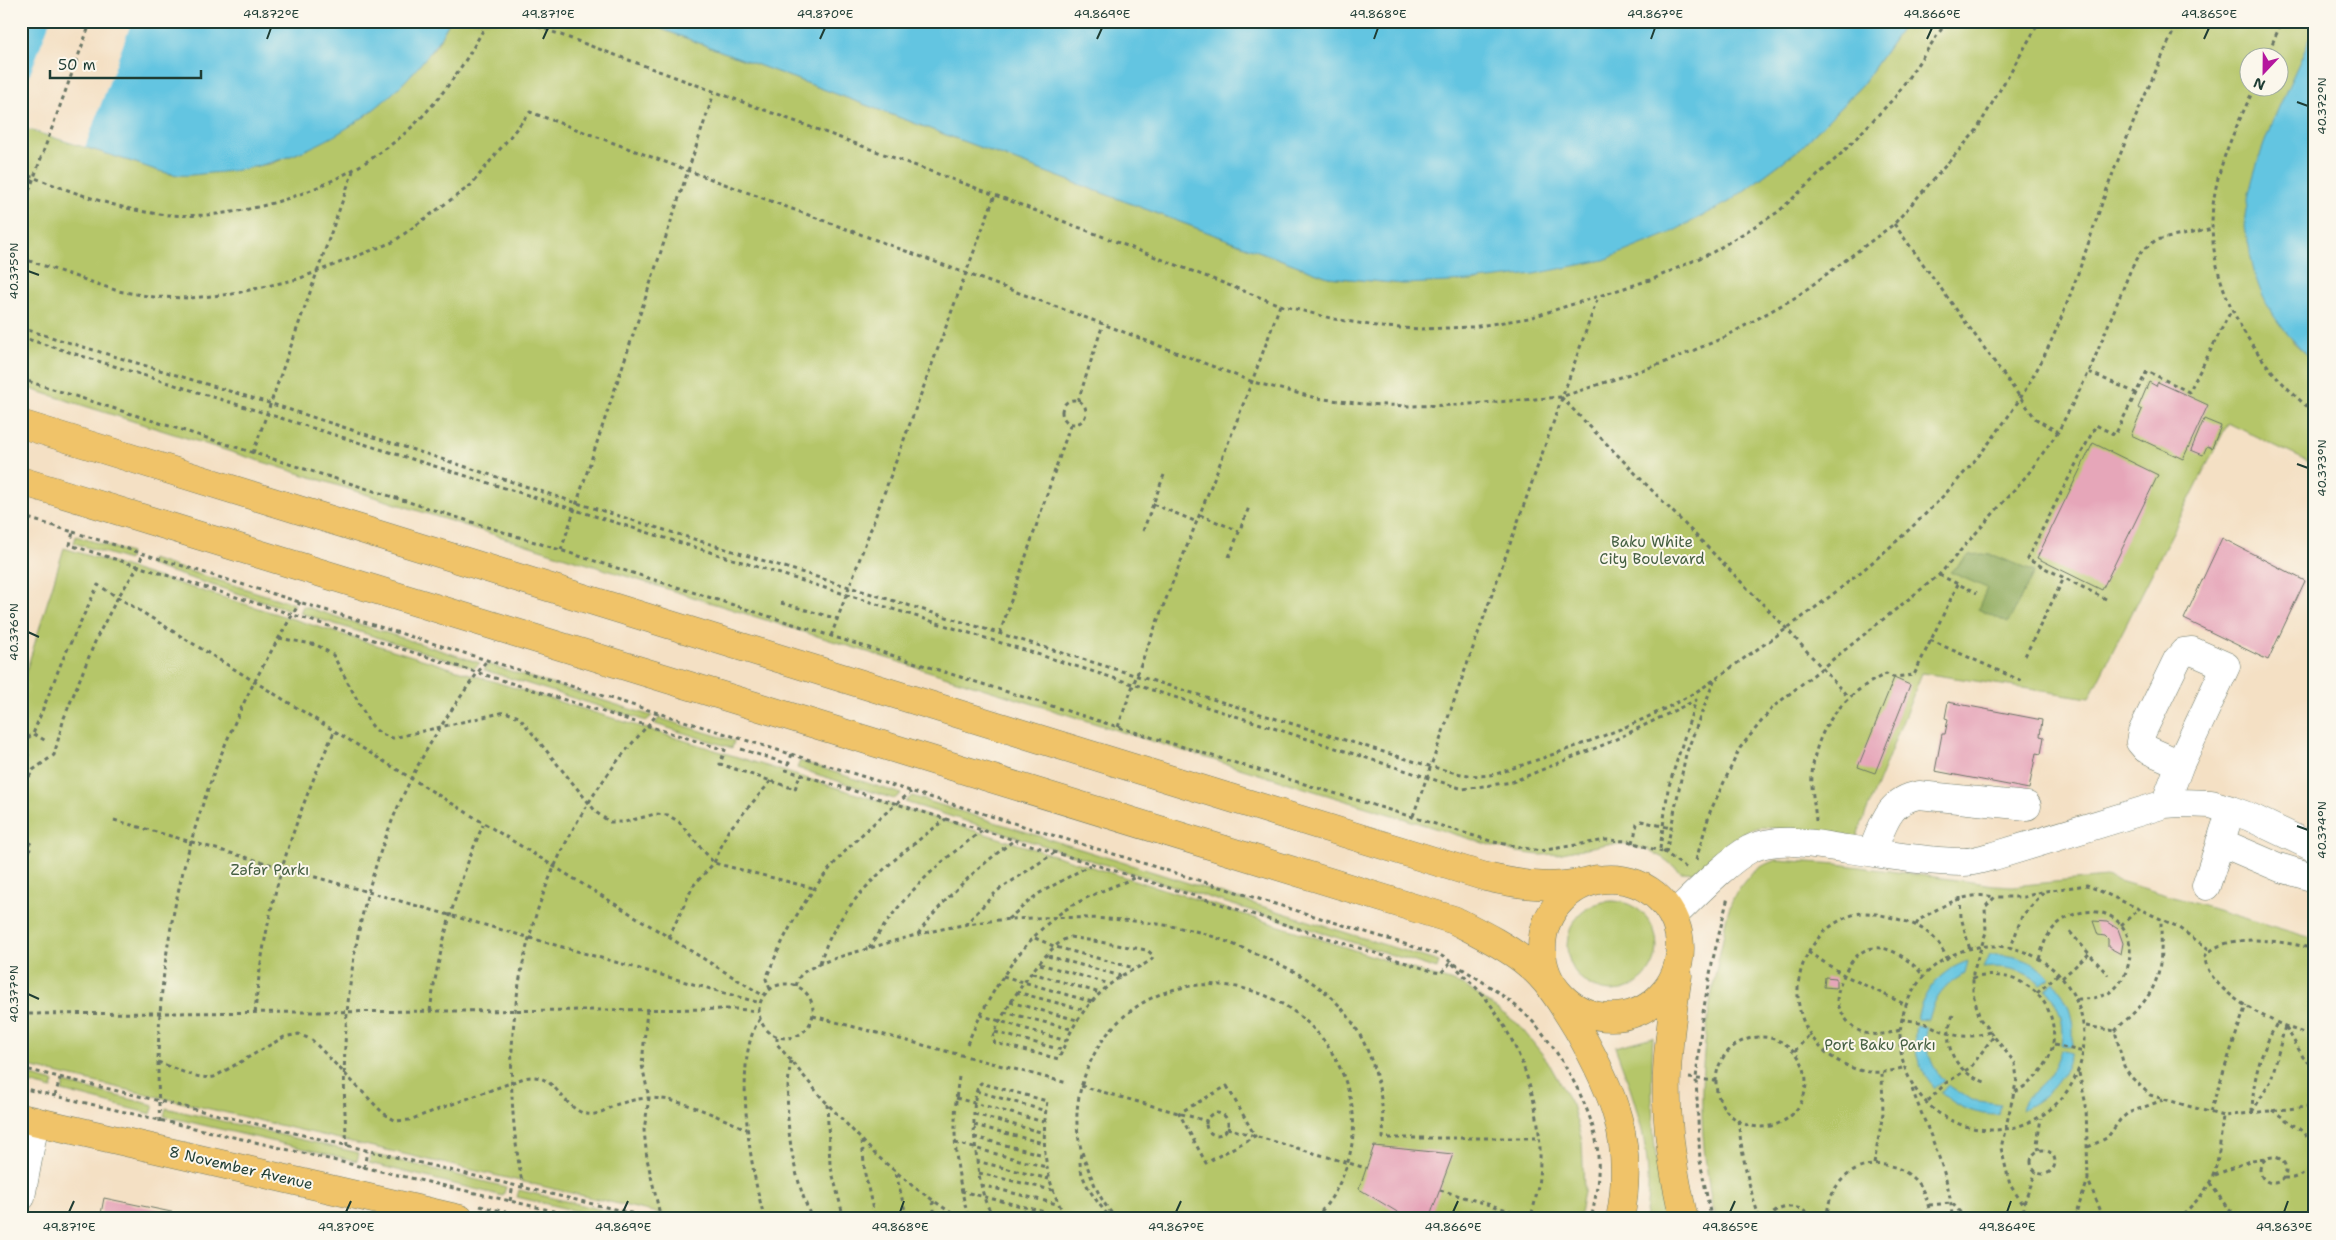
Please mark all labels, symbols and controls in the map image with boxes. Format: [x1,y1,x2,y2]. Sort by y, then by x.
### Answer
text: 49.872°E [243,6,299,22]
text: 49.871°E [522,6,574,22]
text: 49.870°E [797,6,853,22]
text: 49.869°E [1074,6,1130,22]
text: 49.868°E [1350,6,1406,22]
text: 49.867°E [1627,6,1683,22]
text: 49.866°E [1903,6,1961,22]
text: 49.865°E [2181,6,2237,22]
scale bar [50,48,201,80]
north arrow [2238,48,2288,98]
text: 50 m [58,55,96,75]
text: N [2251,74,2268,94]
text: 40.372°N [2314,77,2330,135]
text: 40.375°N [6,243,22,299]
text: 40.373°N [2314,439,2330,497]
park label: Baku White City Boulevard [1599,532,1705,569]
text: 40.376°N [6,603,22,661]
text: 40.374°N [2314,801,2330,859]
park label: Zəfər Parkı [231,860,309,880]
text: 40.377°N [6,965,22,1023]
park label: Port Baku Parkı [1824,1035,1936,1055]
street label: 8 November Avenue [167,1142,315,1194]
text: 49.871°E [43,1219,95,1235]
text: 49.870°E [318,1219,374,1235]
text: 49.869°E [595,1219,651,1235]
text: 49.868°E [872,1219,928,1235]
text: 49.867°E [1148,1219,1204,1235]
text: 49.866°E [1424,1219,1482,1235]
text: 49.865°E [1702,1219,1758,1235]
text: 49.864°E [1979,1219,2035,1235]
text: 49.863°E [2256,1219,2312,1235]

